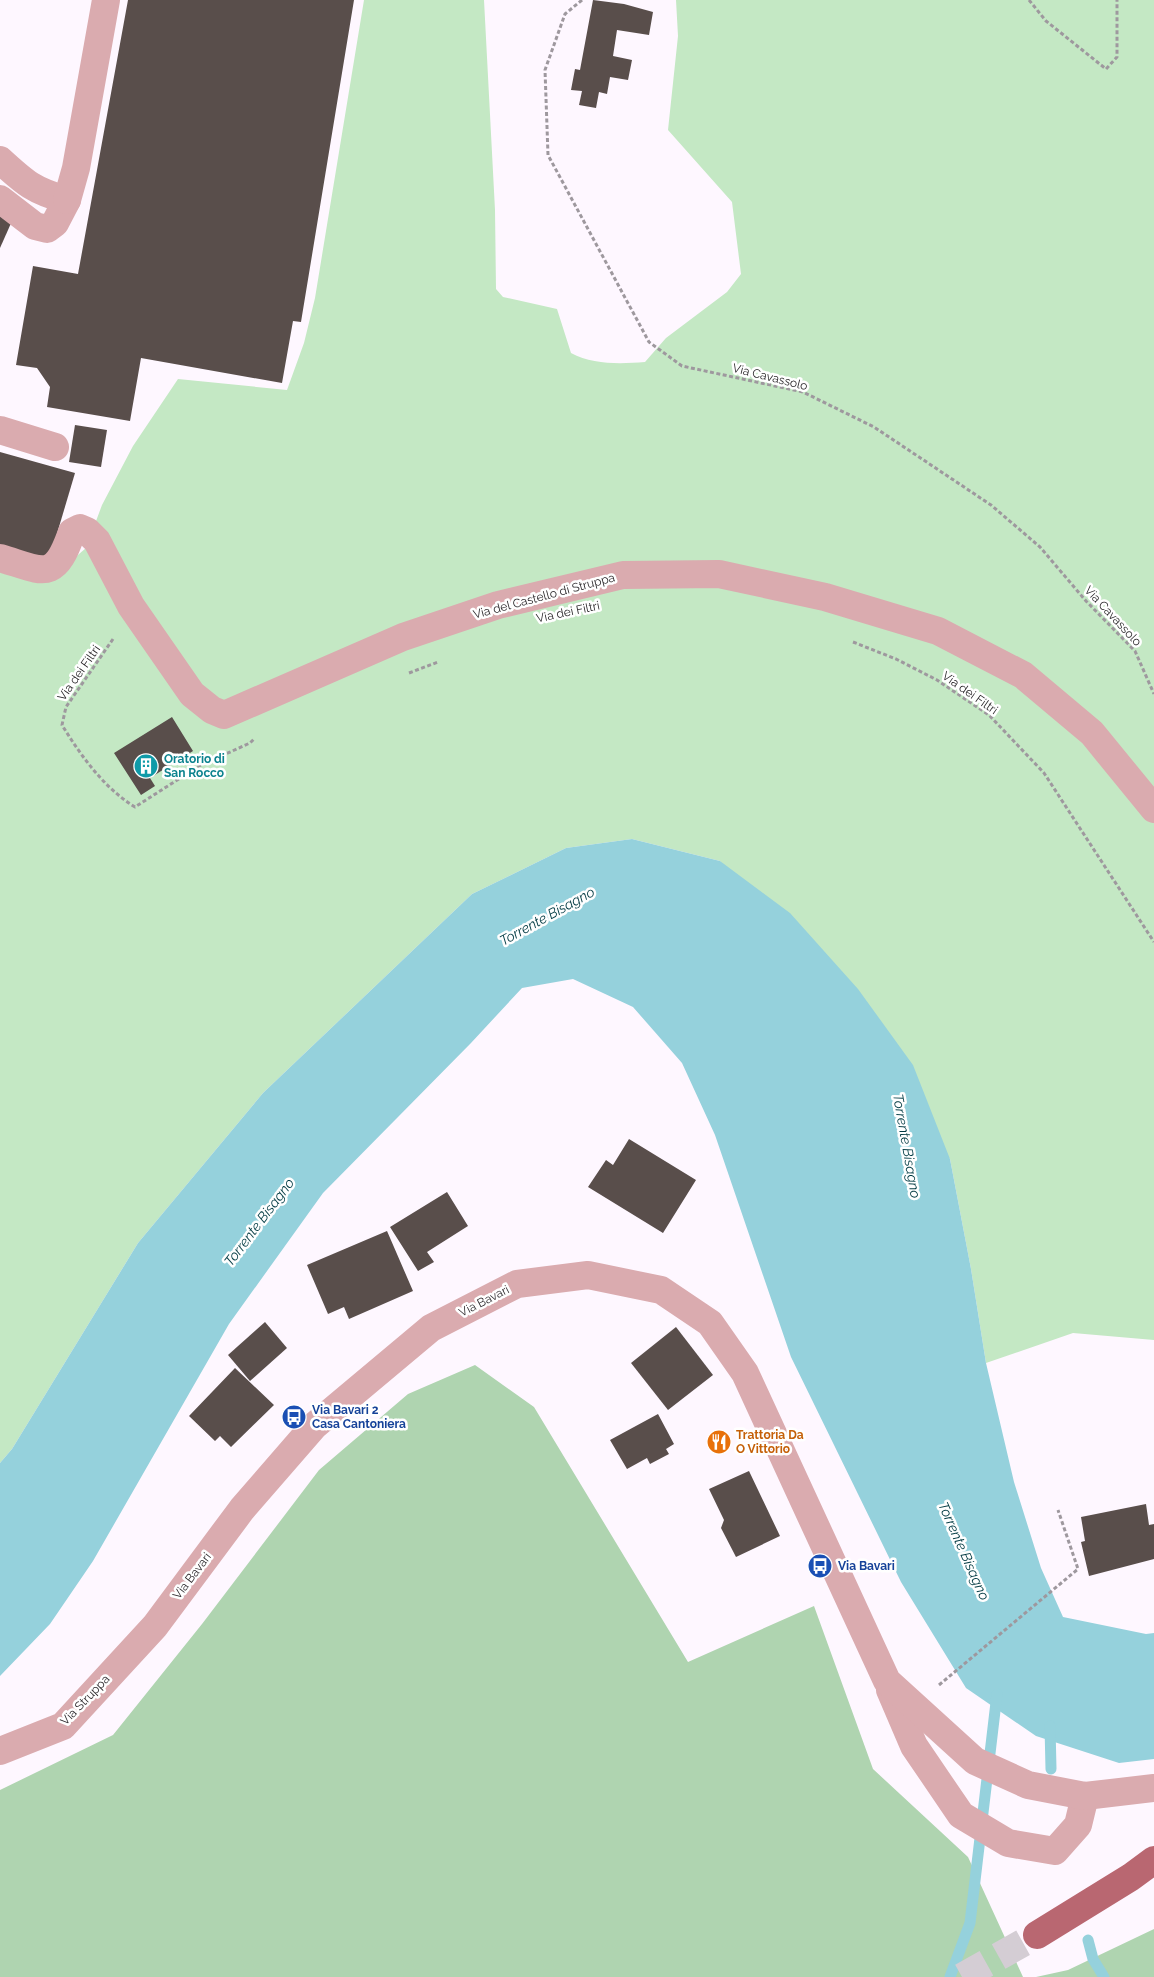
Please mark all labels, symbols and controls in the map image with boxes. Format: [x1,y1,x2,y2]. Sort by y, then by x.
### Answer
street label: Via Cavassolo [731,361,809,393]
street label: Via del Castello di Struppa [472,570,616,622]
street label: Via Cavassolo [1082,583,1144,649]
street label: Via dei Filtri [535,598,601,626]
street label: Via dei Filtri [55,643,103,703]
street label: Via dei Filtri [940,669,1000,717]
place label: Oratorio di San Rocco [164,752,225,780]
building icon: Oratorio di San Rocco [133,753,159,779]
water label: Torrente Bisagno [497,883,597,949]
water label: Torrente Bisagno [890,1093,924,1199]
water label: Torrente Bisagno [221,1175,297,1269]
street label: Via Bavari [457,1282,511,1320]
place label: Via Bavari 2 Casa Cantoniera [312,1403,406,1431]
bus stop icon: Via Bavari 2 Casa Cantoniera [281,1404,307,1430]
place label: Trattoria Da O Vittorio [736,1428,804,1456]
restaurant icon: Trattoria Da O Vittorio [706,1429,732,1455]
water label: Torrente Bisagno [935,1499,993,1603]
street label: Via Bavari [170,1550,214,1602]
bus stop icon: Via Bavari [807,1553,833,1579]
place label: Via Bavari [838,1559,895,1573]
street label: Via Struppa [58,1672,112,1728]

